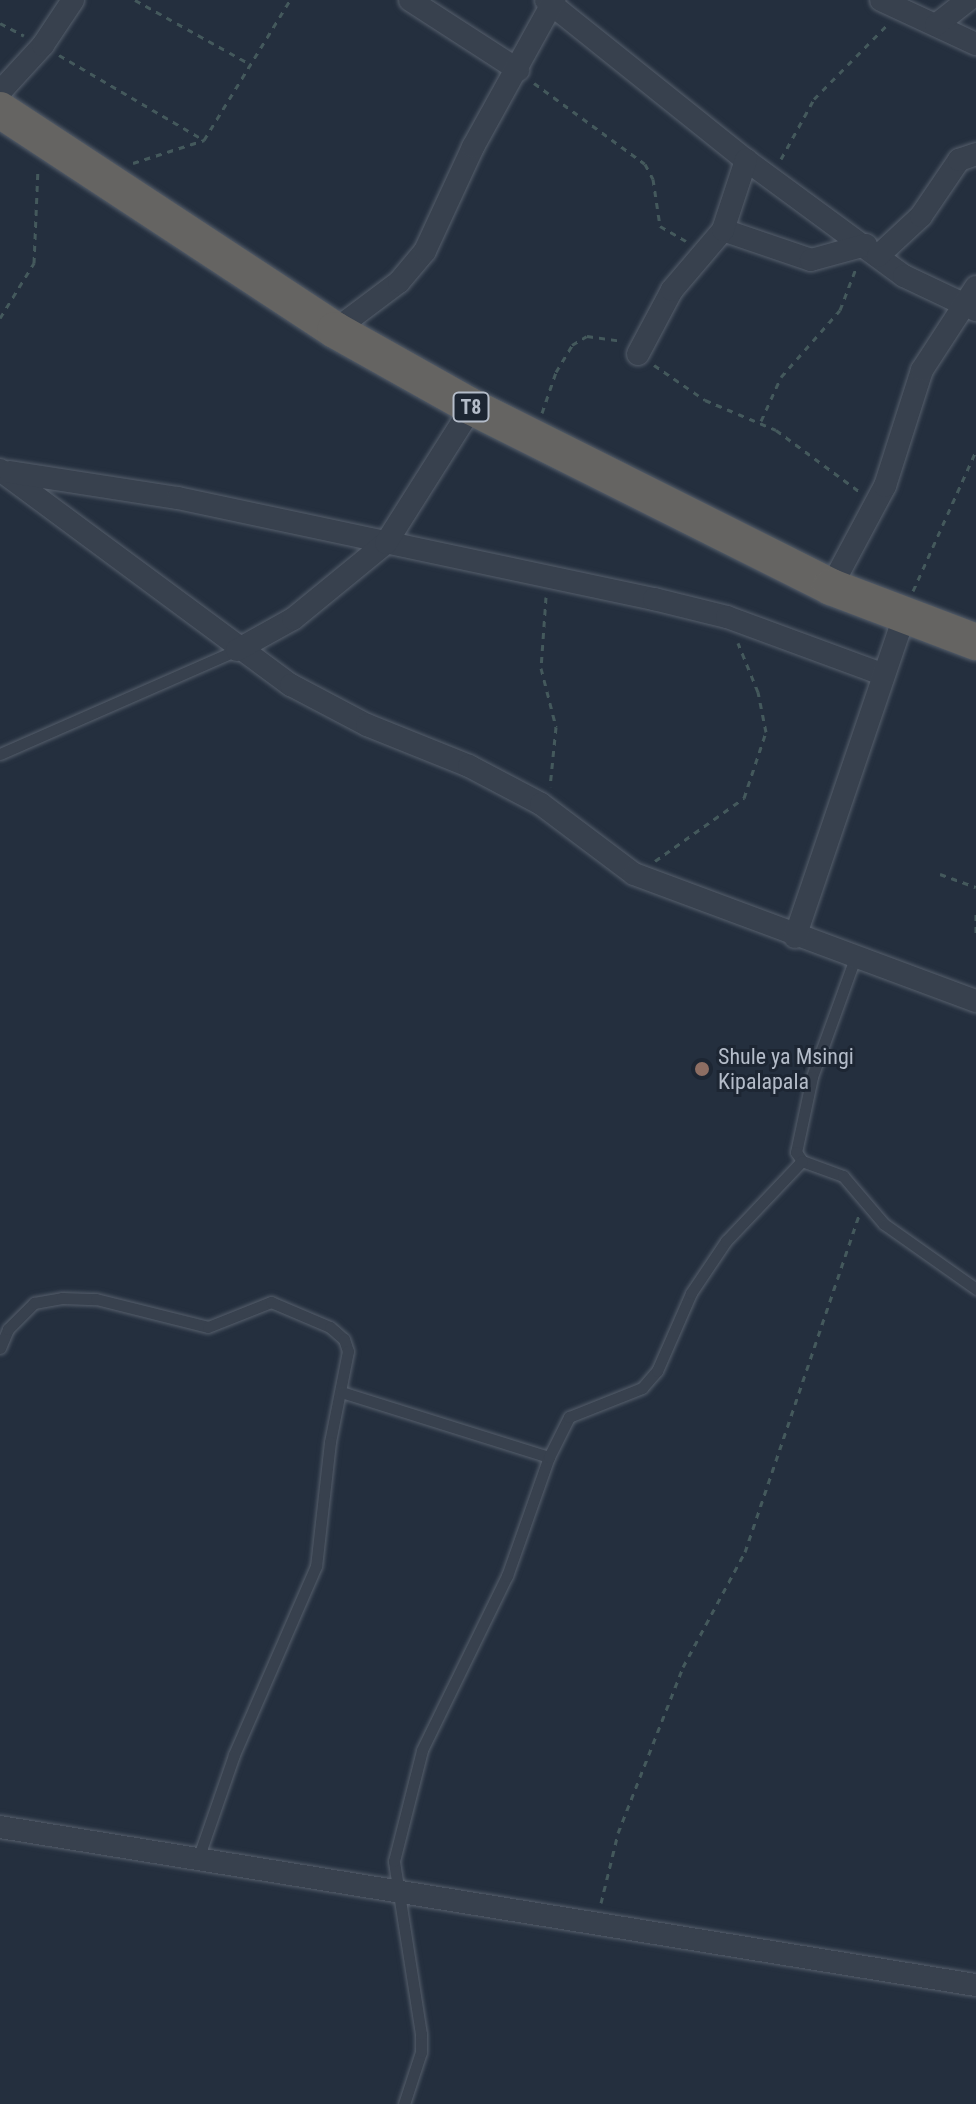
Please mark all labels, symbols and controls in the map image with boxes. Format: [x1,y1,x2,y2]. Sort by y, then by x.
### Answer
road number: T8 [451,391,491,423]
place label: Shule ya Msingi Kipalapala [718,1043,854,1094]
marker: Shule ya Msingi Kipalapala [693,1060,711,1078]

